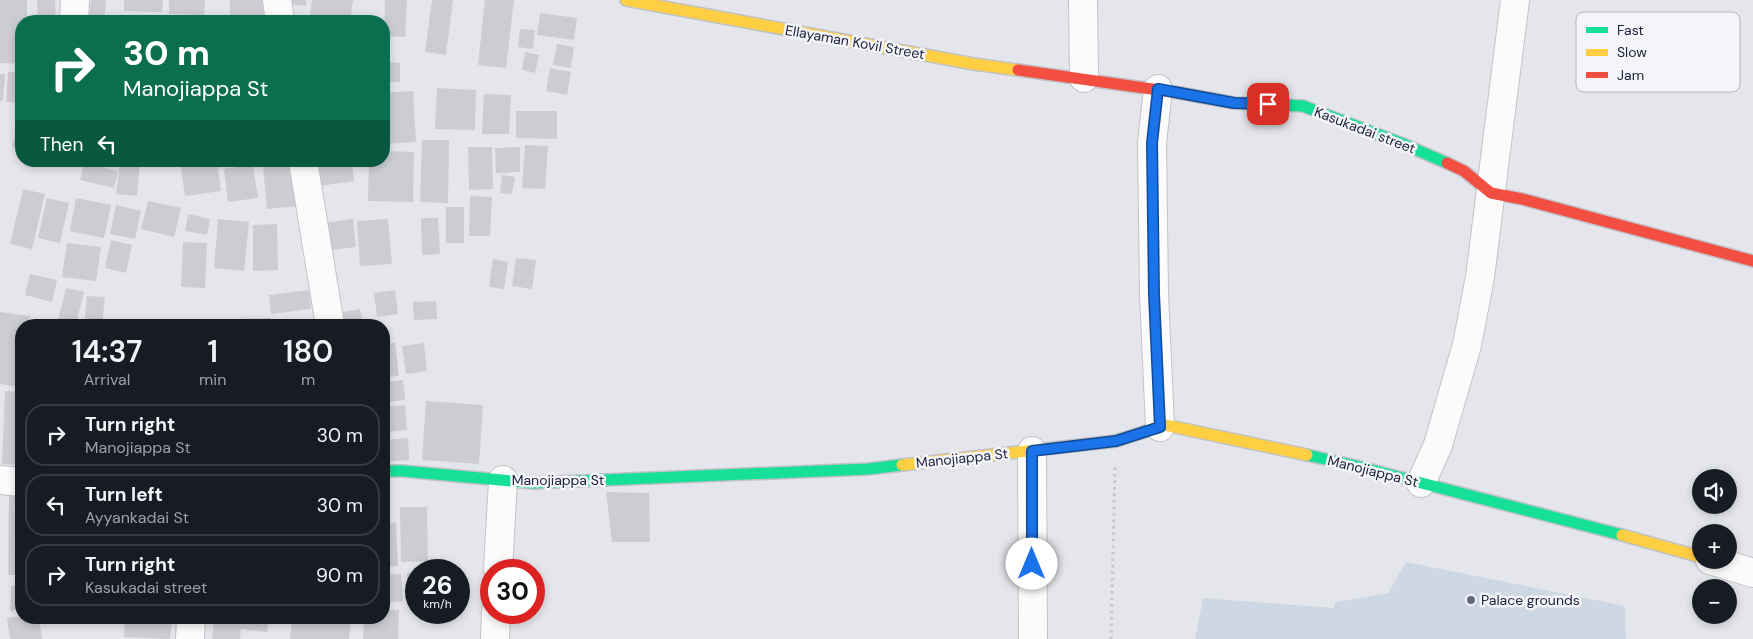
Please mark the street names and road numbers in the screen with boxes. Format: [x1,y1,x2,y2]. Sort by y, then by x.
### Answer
street label: Ellayaman Kovil Street [784,21,926,63]
street label: Kasukadai street [1312,102,1418,158]
street label: Manojiappa St [915,444,1009,472]
street label: Manojiappa St [1326,451,1420,491]
street label: Manojiappa St [512,471,604,489]

